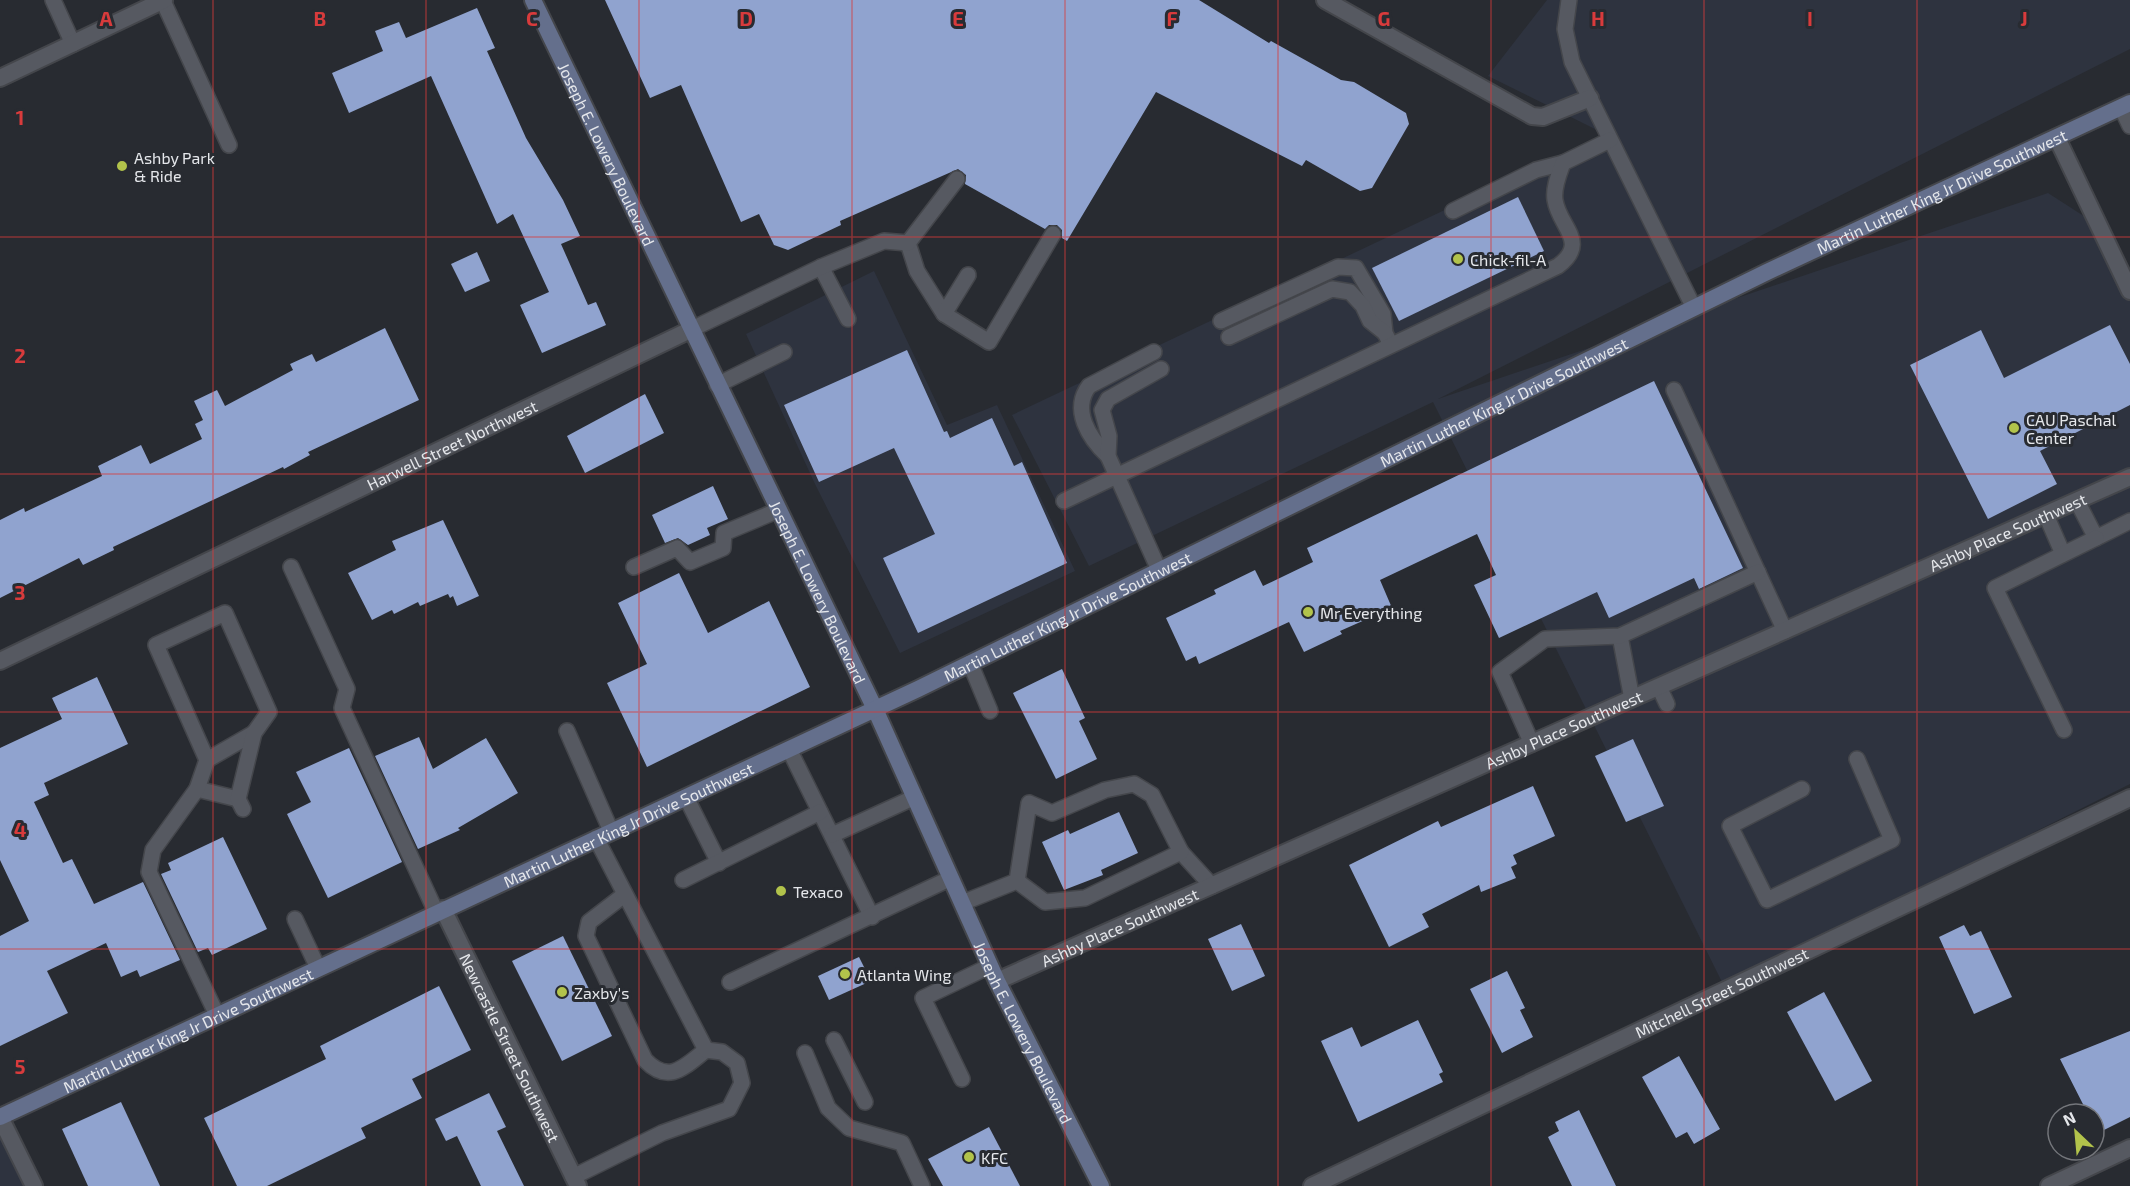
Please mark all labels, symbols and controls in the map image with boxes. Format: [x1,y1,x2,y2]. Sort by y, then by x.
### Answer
text: A [99,6,113,30]
text: B [314,6,326,30]
text: C [526,6,538,30]
text: D [739,6,753,30]
text: E [952,6,964,30]
text: F [1166,6,1178,30]
text: G [1378,6,1390,30]
text: H [1591,6,1605,30]
text: I [1807,6,1813,30]
text: J [2020,6,2028,30]
street label: Joseph E. Lowery Boulevard [555,59,659,249]
text: 1 [16,105,24,129]
street label: Martin Luther King Jr Drive Southwest [1813,125,2069,257]
place label: Ashby Park & Ride [134,148,215,185]
marker: Ashby Park & Ride [115,159,129,173]
place label: Chick-fil-A [1470,250,1546,269]
marker: Chick-fil-A [1451,252,1465,266]
street label: Martin Luther King Jr Drive Southwest [1376,333,1630,470]
text: 2 [14,343,26,367]
street label: Harwell Street Northwest [363,395,540,493]
place label: CAU Paschal Center [2026,410,2116,447]
marker: CAU Paschal Center [2007,421,2021,435]
street label: Ashby Place Southwest [1926,488,2089,575]
street label: Joseph E. Lowery Boulevard [766,497,871,686]
street label: Martin Luther King Jr Drive Southwest [940,547,1194,685]
text: 3 [14,580,26,604]
place label: Mr Everything [1320,603,1422,622]
marker: Mr Everything [1301,605,1315,619]
street label: Ashby Place Southwest [1482,686,1645,772]
street label: Martin Luther King Jr Drive Southwest [500,758,756,891]
text: 4 [14,817,27,841]
place label: Texaco [793,882,843,901]
street label: Ashby Place Southwest [1038,883,1201,970]
marker: Texaco [774,884,788,898]
street label: Joseph E. Lowery Boulevard [971,938,1077,1126]
street label: Mitchell Street Southwest [1632,943,1811,1041]
street label: Newcastle Street Southwest [456,950,564,1145]
street label: Martin Luther King Jr Drive Southwest [60,963,316,1096]
place label: Atlanta Wing [857,965,951,984]
marker: Atlanta Wing [838,967,852,981]
place label: Zaxby's [574,983,629,1002]
marker: Zaxby's [555,985,569,999]
text: 5 [14,1054,26,1078]
north arrow [2046,1102,2106,1162]
text: N [2060,1107,2079,1129]
place label: KFC [981,1148,1008,1167]
marker: KFC [962,1150,976,1164]

